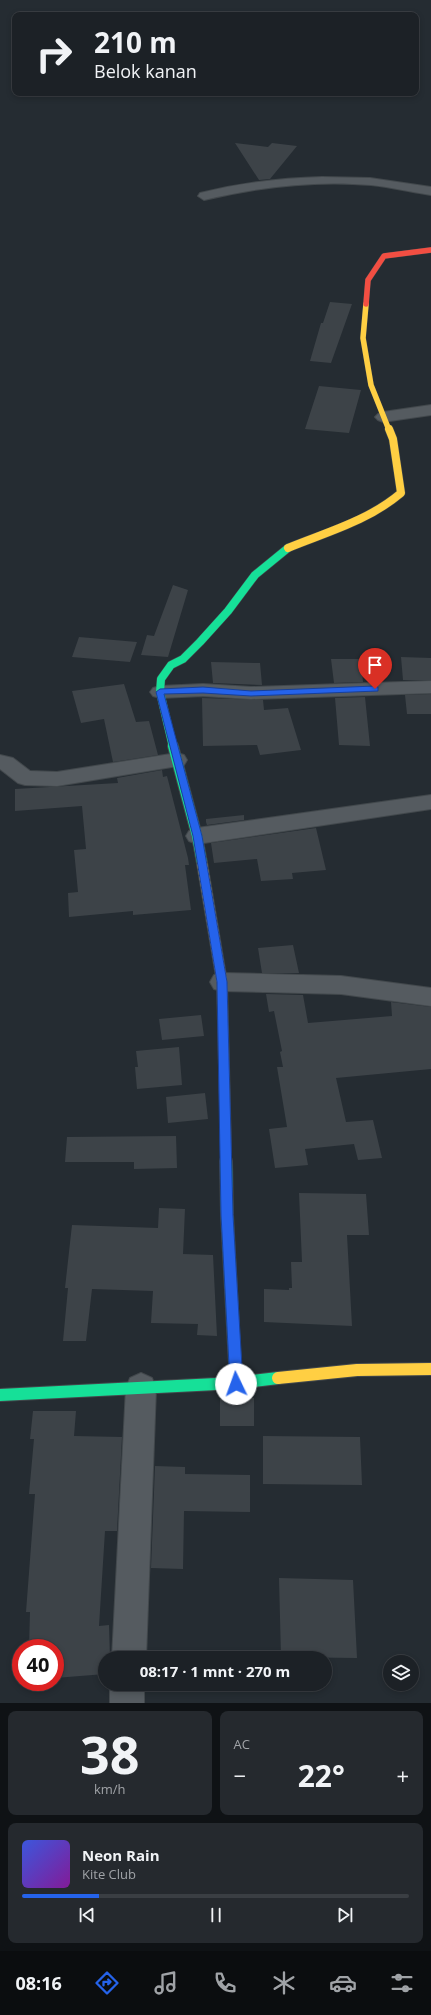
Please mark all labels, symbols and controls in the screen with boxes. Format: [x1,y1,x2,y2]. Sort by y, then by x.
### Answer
text: 210 m [94,23,177,61]
icon: right [28,28,80,80]
text: Belok kanan [94,59,197,83]
pin [358,648,392,689]
icon: arrive [364,654,386,676]
position arrow [215,1363,257,1405]
speed limit sign: 40 [12,1639,64,1691]
map controls [383,1655,419,1691]
button: layers [383,1655,419,1691]
text: 08:17 · 1 mnt · 270 m [140,1661,290,1681]
text: 38 [80,1718,139,1789]
text: AC [234,1735,250,1753]
text: 22° [298,1755,345,1796]
text: − [234,1760,246,1790]
text: + [396,1760,409,1790]
text: km/h [94,1780,126,1798]
text: Neon Rain [82,1845,160,1865]
text: Kite Club [82,1865,136,1883]
icon: previous [76,1904,98,1926]
icon: pause [205,1904,227,1926]
icon: next [334,1904,356,1926]
icon: directions [93,1969,121,1997]
icon: music [152,1969,180,1997]
icon: phone [211,1969,239,1997]
icon: climate [270,1969,298,1997]
icon: car [329,1969,357,1997]
icon: filters [388,1969,416,1997]
text: 08:16 [15,1971,62,1995]

